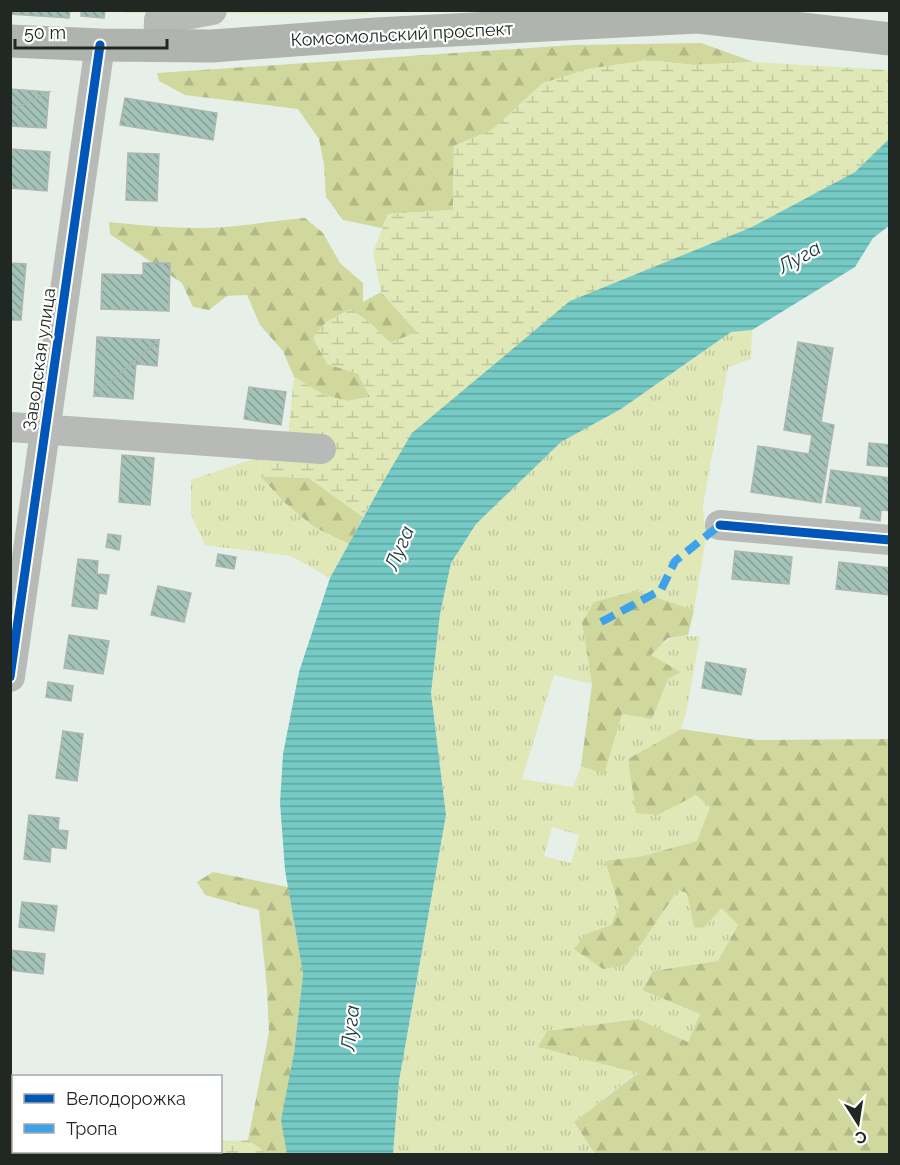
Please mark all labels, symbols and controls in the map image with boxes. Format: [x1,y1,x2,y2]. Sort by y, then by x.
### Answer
scale bar [15,12,166,50]
street label: Комсомольский проспект [290,18,514,50]
text: 50 m [24,22,66,43]
water label: Луга [772,235,825,279]
street label: Заводская улица [19,286,59,432]
water label: Луга [379,522,419,575]
water label: Луга [336,1004,364,1053]
legend [12,1075,222,1153]
text: Велодорожка [66,1088,186,1109]
north arrow [828,1093,888,1153]
text: Тропа [66,1118,117,1139]
text: С [854,1127,868,1148]

